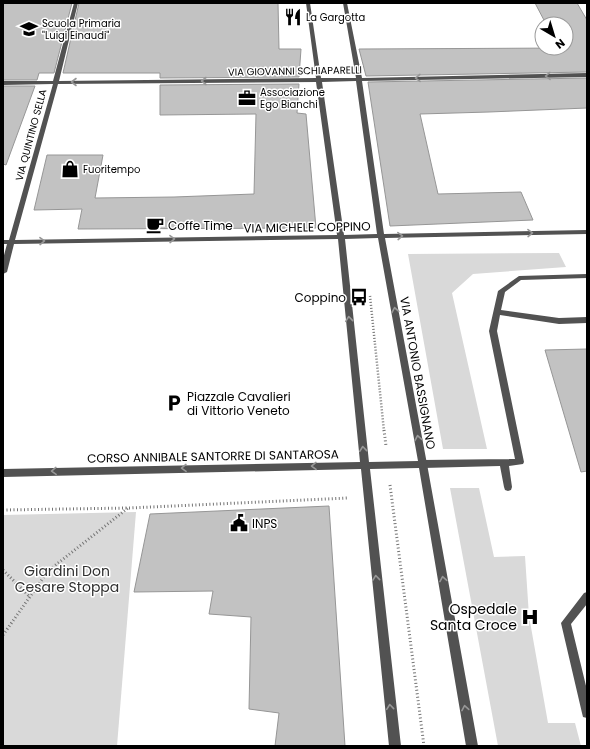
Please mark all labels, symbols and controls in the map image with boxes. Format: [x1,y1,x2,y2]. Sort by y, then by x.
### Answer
restaurant icon: La Gargotta [283,7,303,27]
place label: La Gargotta [306,10,365,25]
place label: Scuola Primaria "Luigi Einaudi" [42,16,121,43]
north arrow [534,16,574,56]
school or university icon: Scuola Primaria "Luigi Einaudi" [19,19,39,39]
text: N [552,35,568,53]
street label: VIA GIOVANNI SCHIAPARELLI [228,62,362,80]
one-way arrow [545,72,551,80]
one-way arrow [415,74,421,82]
one-way arrow [201,77,207,85]
one-way arrow [71,78,77,86]
place label: Associazione Ego Bianchi [260,85,325,112]
street label: VIA QUINTINO SELLA [12,87,51,183]
office icon: Associazione Ego Bianchi [237,88,257,108]
shop icon: Fuoritempo [60,159,80,179]
place label: Fuoritempo [83,162,140,177]
cafe icon: Coffe Time [145,215,165,235]
place label: Coffe Time [168,217,233,234]
street label: VIA MICHELE COPPINO [243,217,371,237]
one-way arrow [527,229,533,237]
one-way arrow [397,232,403,240]
one-way arrow [169,235,175,244]
one-way arrow [39,237,45,246]
bus stop icon: Coppino [349,287,369,307]
place label: Coppino [295,289,346,306]
street label: VIA ANTONIO BASSIGNANO [396,295,440,451]
one-way arrow [391,307,399,313]
one-way arrow [345,316,354,322]
place label: Piazzale Cavalieri di Vittorio Veneto [187,388,291,419]
parking icon: Piazzale Cavalieri di Vittorio Veneto [164,393,184,413]
one-way arrow [414,435,423,441]
street label: CORSO ANNIBALE SANTORRE DI SANTAROSA [87,445,339,467]
one-way arrow [359,446,368,452]
one-way arrow [311,462,317,470]
one-way arrow [181,464,187,472]
one-way arrow [51,467,57,475]
public building icon: INPS [229,513,249,533]
place label: INPS [252,515,277,532]
park label: Giardini Don Cesare Stoppa [15,561,119,597]
one-way arrow [372,575,381,581]
one-way arrow [439,576,448,583]
place label: Ospedale Santa Croce [430,599,517,635]
hospital icon: Ospedale Santa Croce [520,607,540,627]
one-way arrow [386,704,395,710]
one-way arrow [461,704,470,711]

